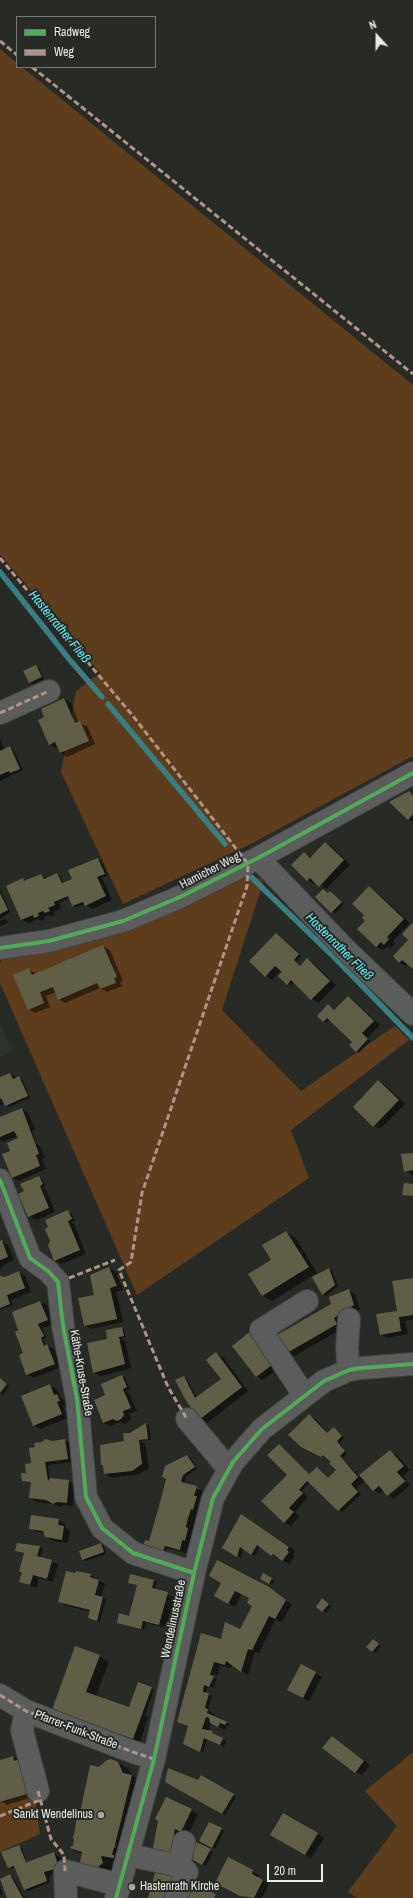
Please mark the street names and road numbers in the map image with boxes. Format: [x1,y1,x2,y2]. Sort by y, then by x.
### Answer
street label: Hamicher Weg [178,850,242,892]
street label: Käthe-Kruse-Straße [66,1329,96,1417]
street label: Wendelinusstraße [159,1579,189,1659]
street label: Pfarrer-Funk-Straße [32,1708,120,1752]

